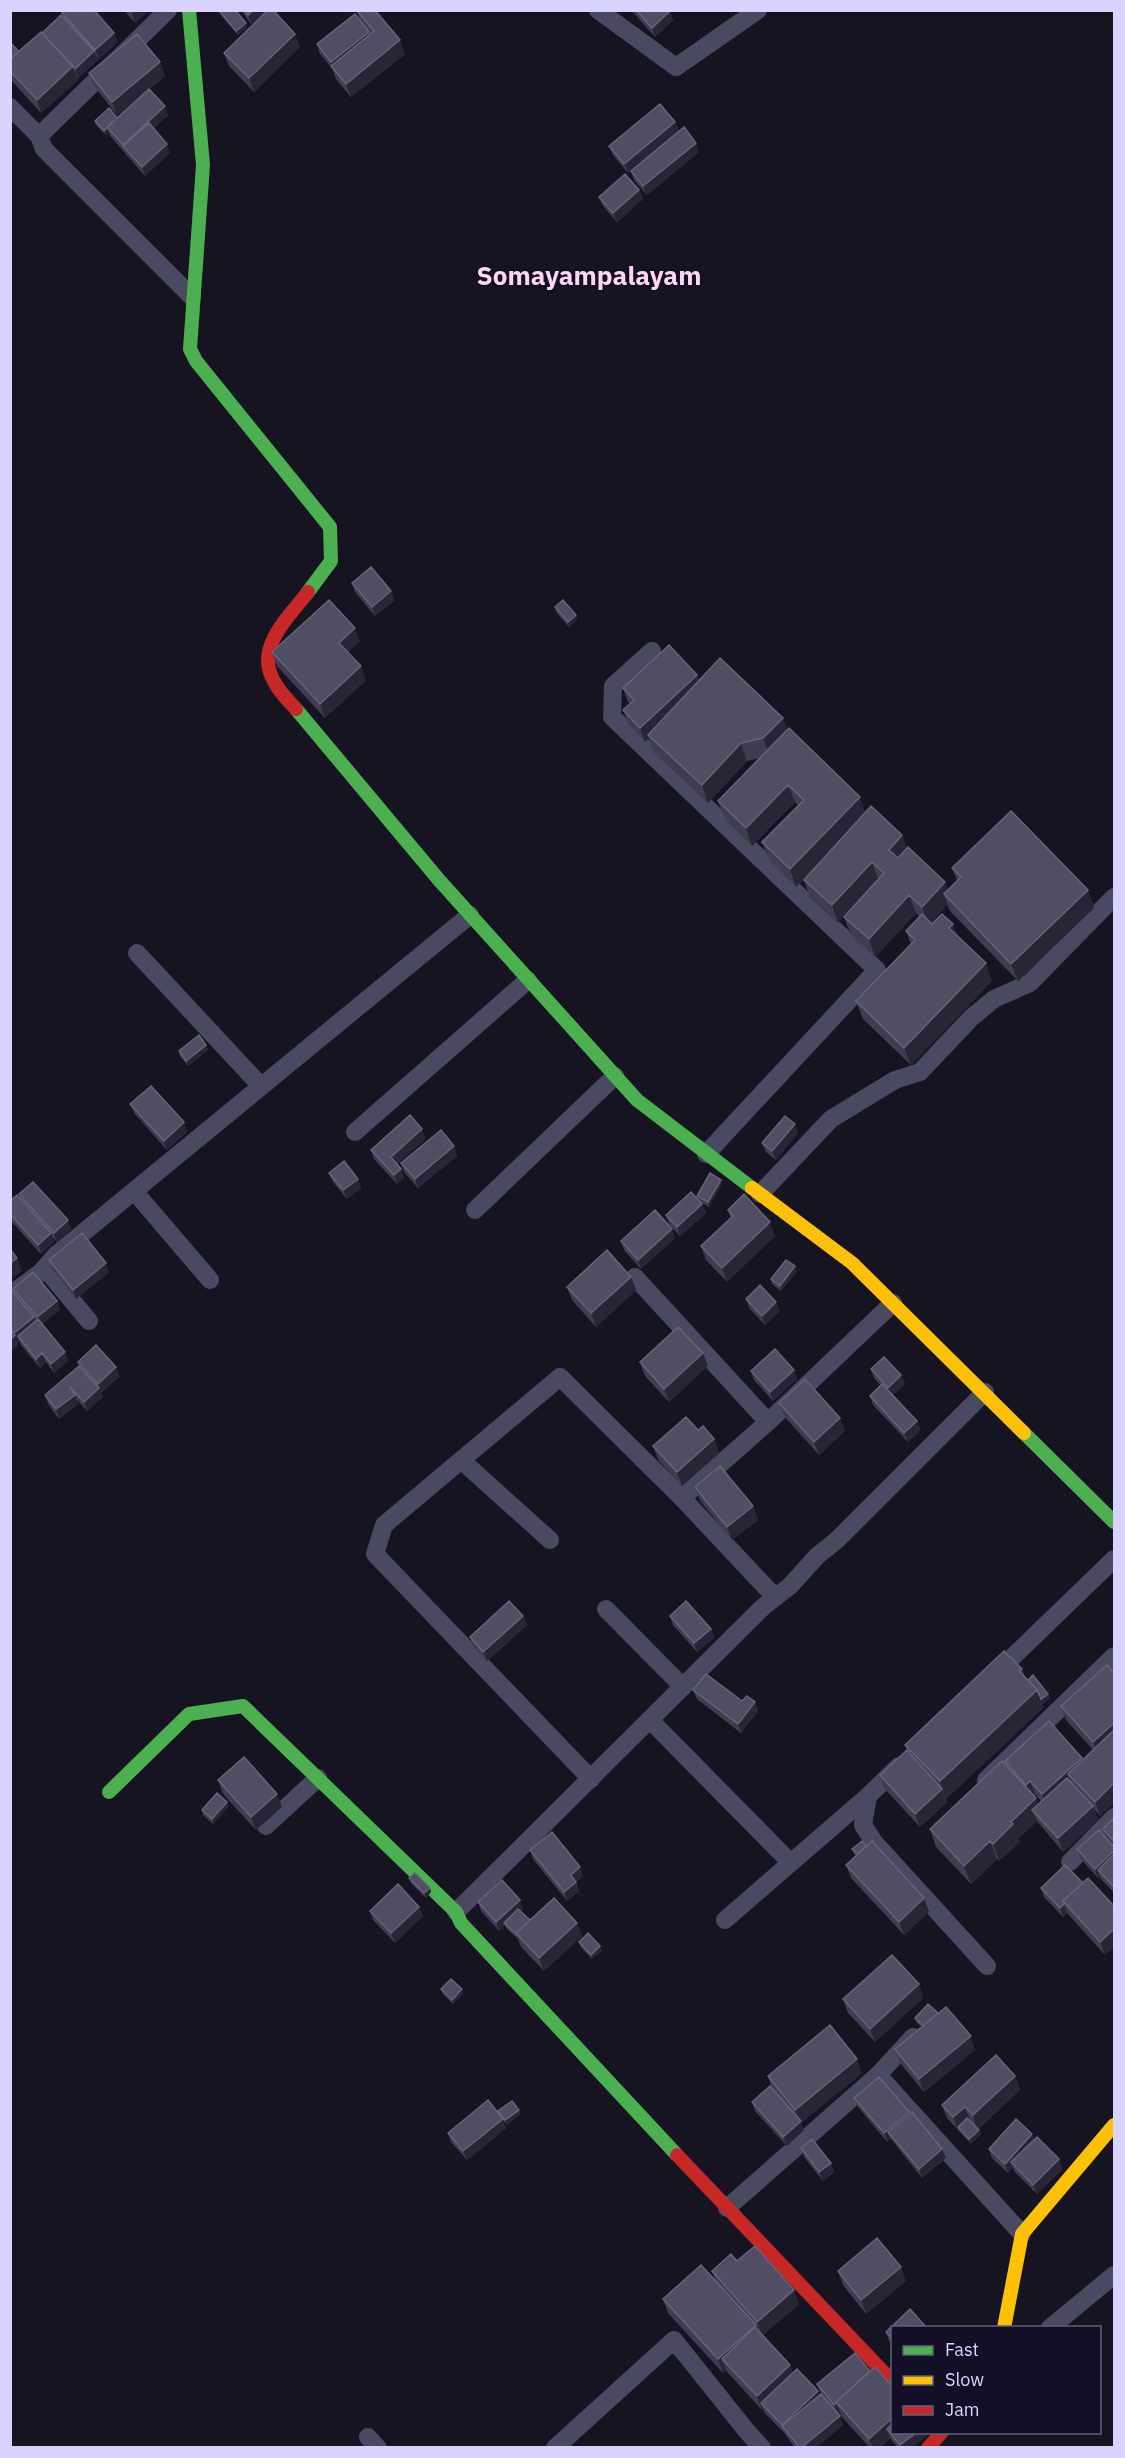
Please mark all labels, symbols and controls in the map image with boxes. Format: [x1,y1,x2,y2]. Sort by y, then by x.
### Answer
district label: Somayampalayam [477,258,701,292]
legend [891,2326,1101,2434]
text: Fast [945,2338,979,2361]
text: Slow [945,2368,984,2391]
text: Jam [945,2398,980,2421]

